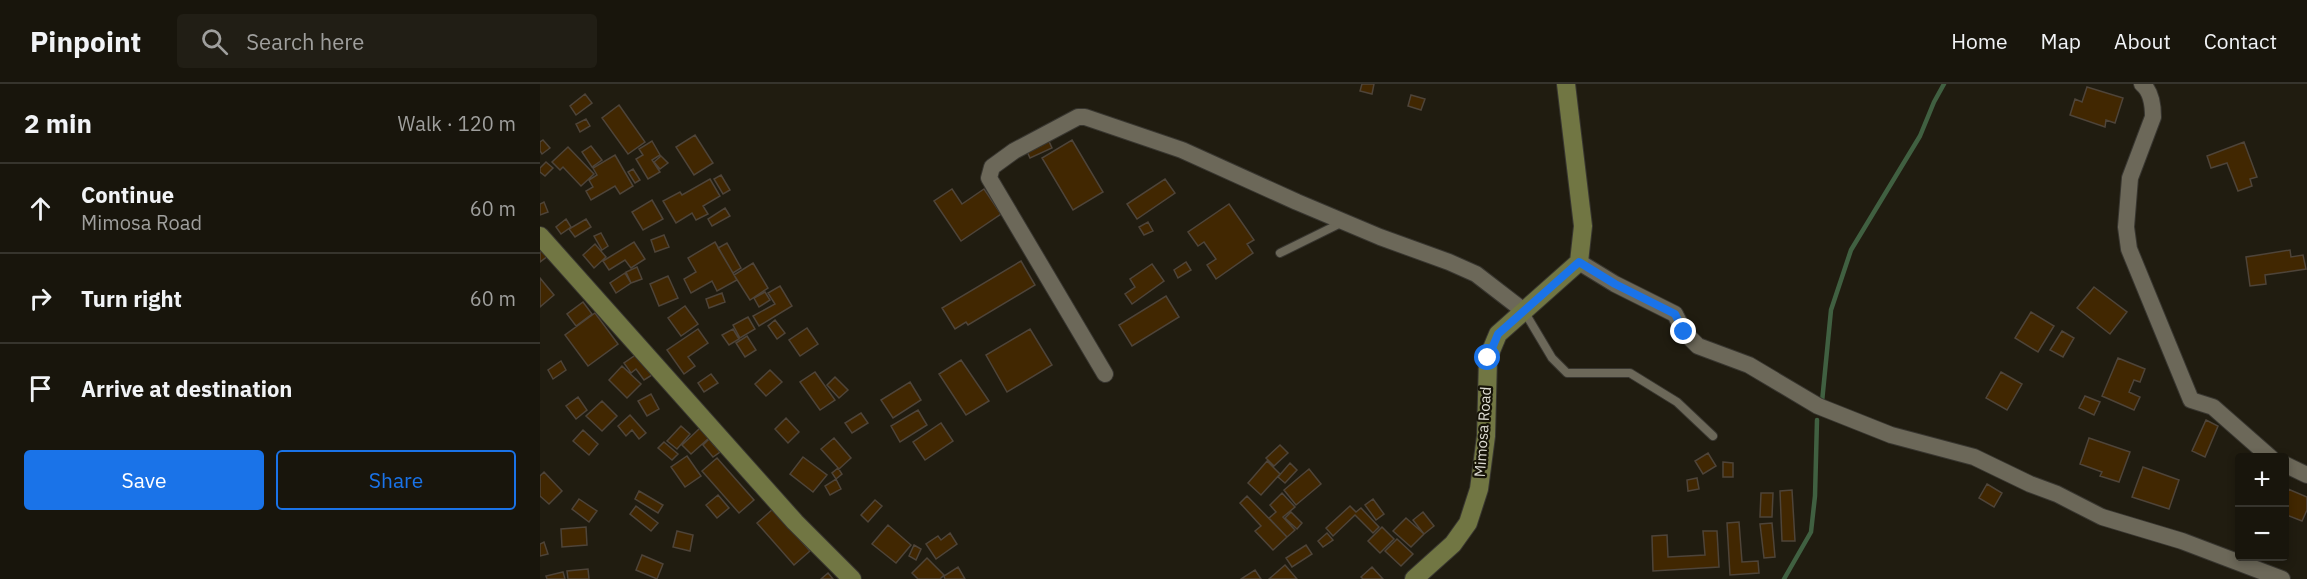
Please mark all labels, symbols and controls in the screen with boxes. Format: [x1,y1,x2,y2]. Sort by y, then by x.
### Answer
search box [177,14,597,68]
text: Pinpoint [30,23,141,60]
icon: search [198,25,231,58]
text: Search here [246,27,364,56]
text: Home [1951,27,2008,55]
text: Map [2041,27,2081,55]
text: About [2114,27,2171,55]
text: Contact [2204,27,2277,55]
text: 2 min [24,106,92,140]
text: Walk · 120 m [398,110,516,137]
text: Continue [81,180,174,209]
icon: ahead [24,192,57,225]
text: 60 m [470,195,516,222]
text: Mimosa Road [81,209,202,236]
icon: right [24,282,57,315]
text: Turn right [81,284,182,313]
text: 60 m [470,285,516,312]
route end [1670,318,1696,344]
route start [1474,344,1500,370]
icon: arrive [24,372,57,405]
text: Arrive at destination [81,374,292,403]
street label: Mimosa Road [1470,386,1495,478]
button: Save [24,450,264,510]
button: Share [276,450,516,510]
map controls [2235,453,2289,561]
button: + [2235,453,2289,507]
button: − [2235,507,2289,561]

